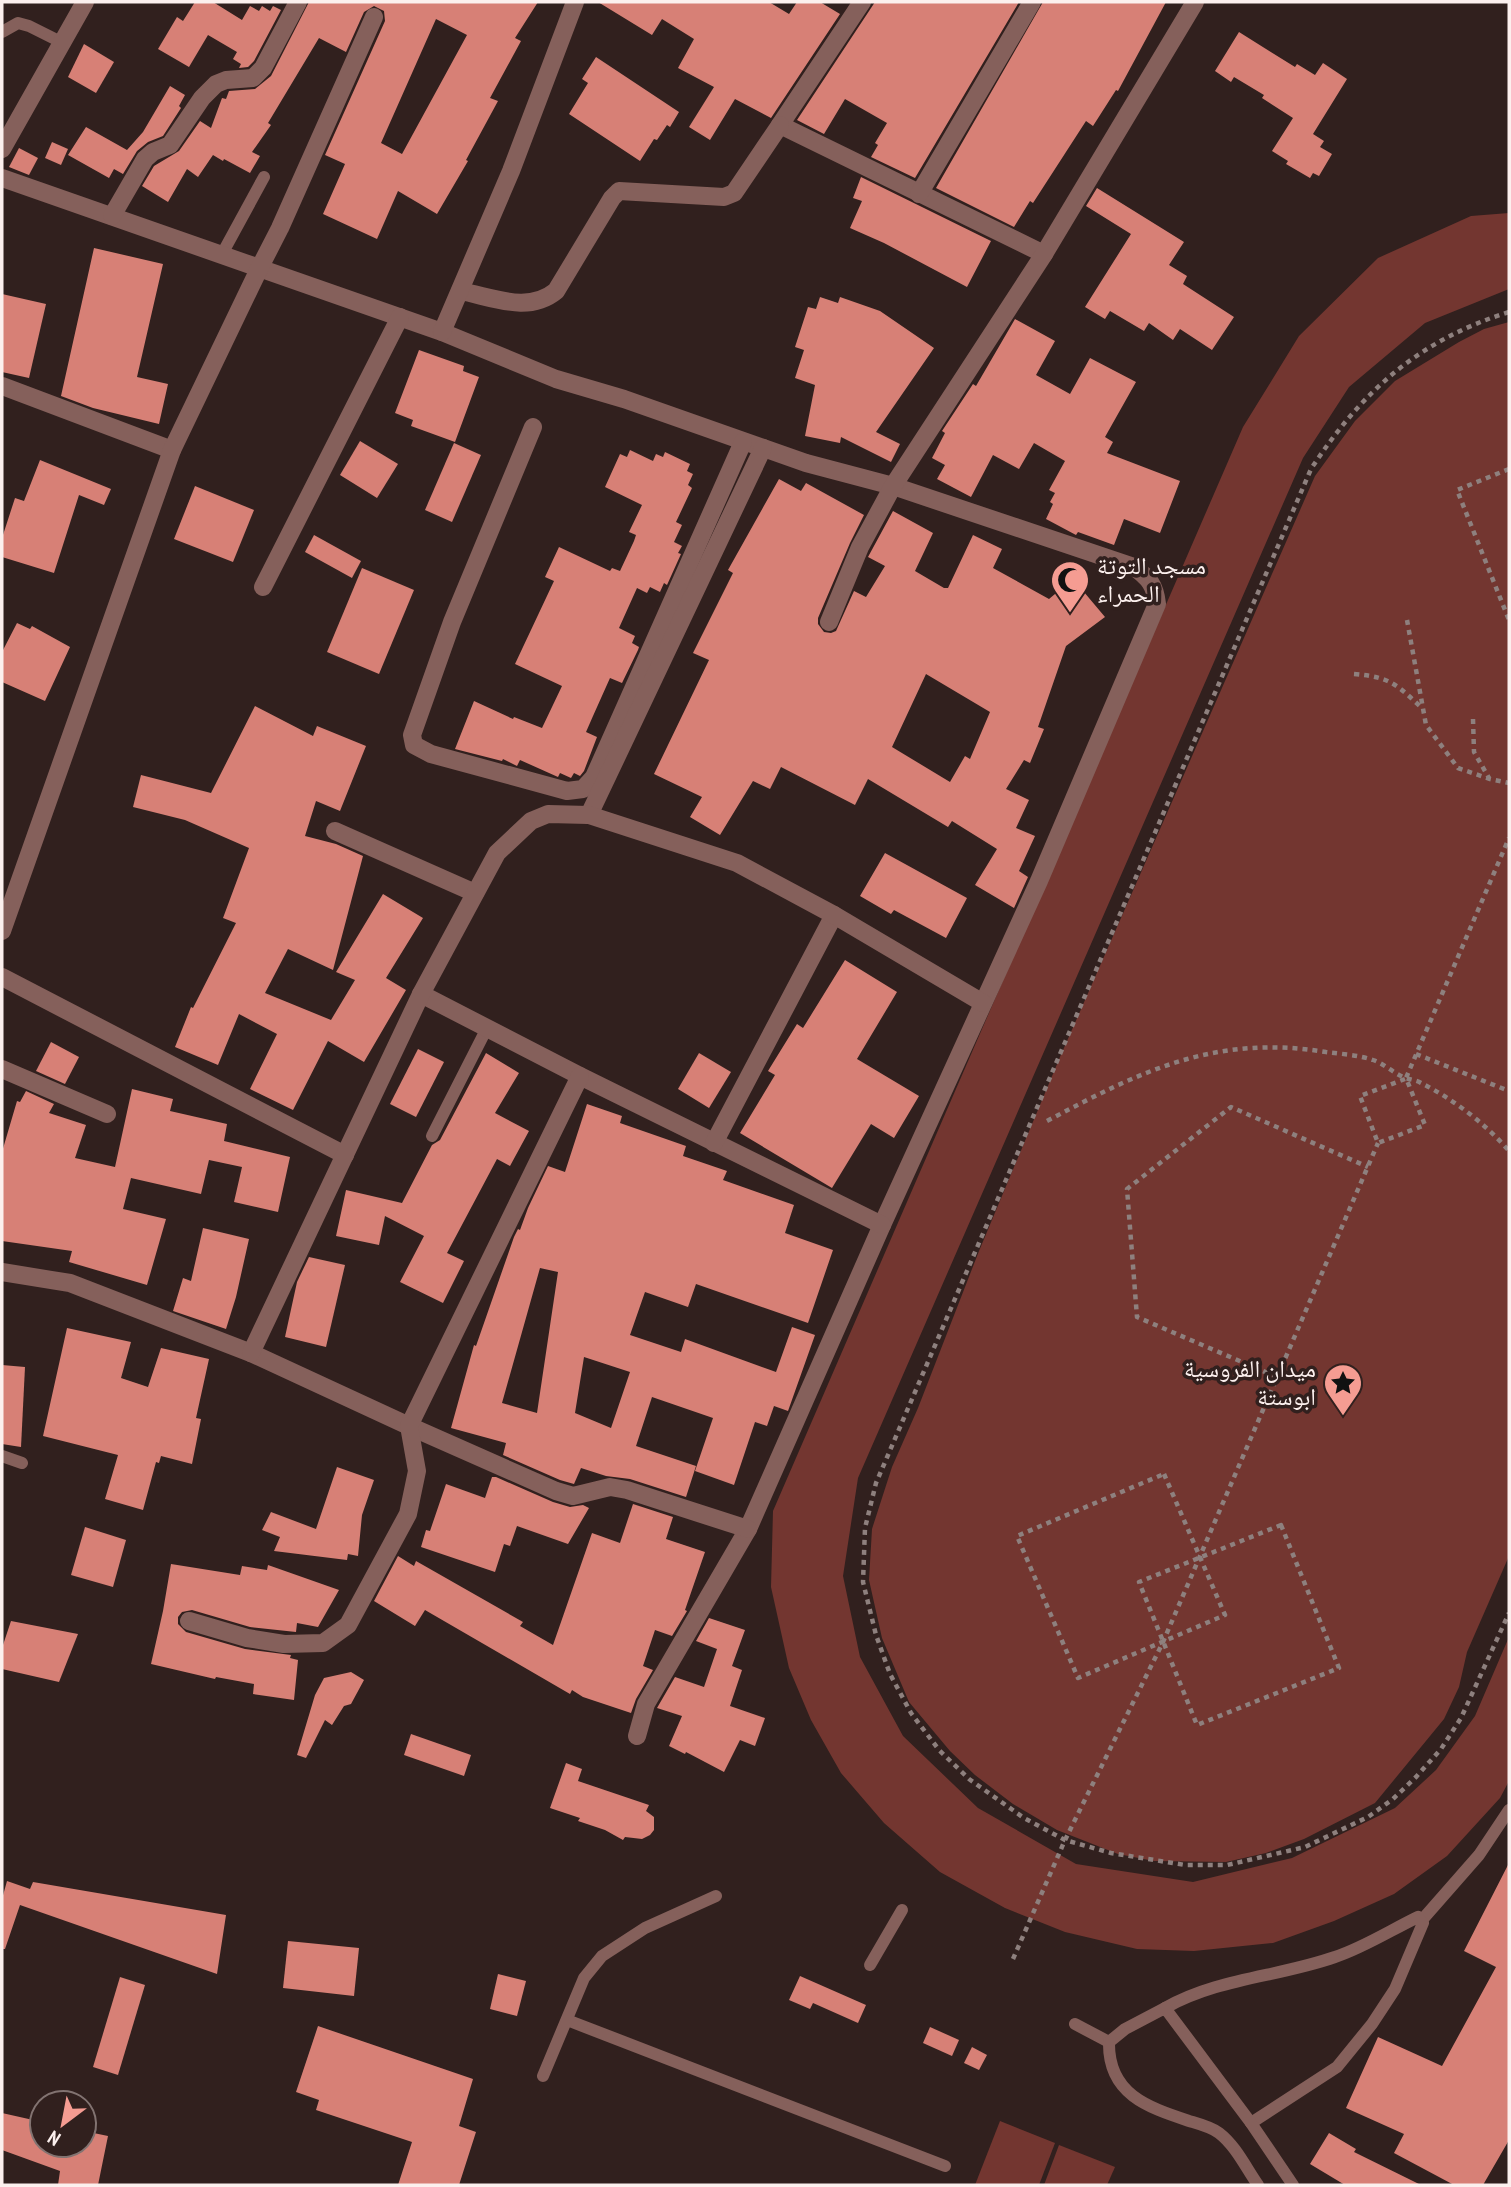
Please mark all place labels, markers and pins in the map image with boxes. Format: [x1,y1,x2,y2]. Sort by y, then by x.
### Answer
place label: مسجد التوتة الحمراء [1097,550,1206,609]
mosque icon: مسجد التوتة الحمراء [1049,559,1091,614]
place label: ميدان الفروسية ابوستة [1184,1353,1316,1412]
place icon: ميدان الفروسية ابوستة [1322,1362,1364,1417]

